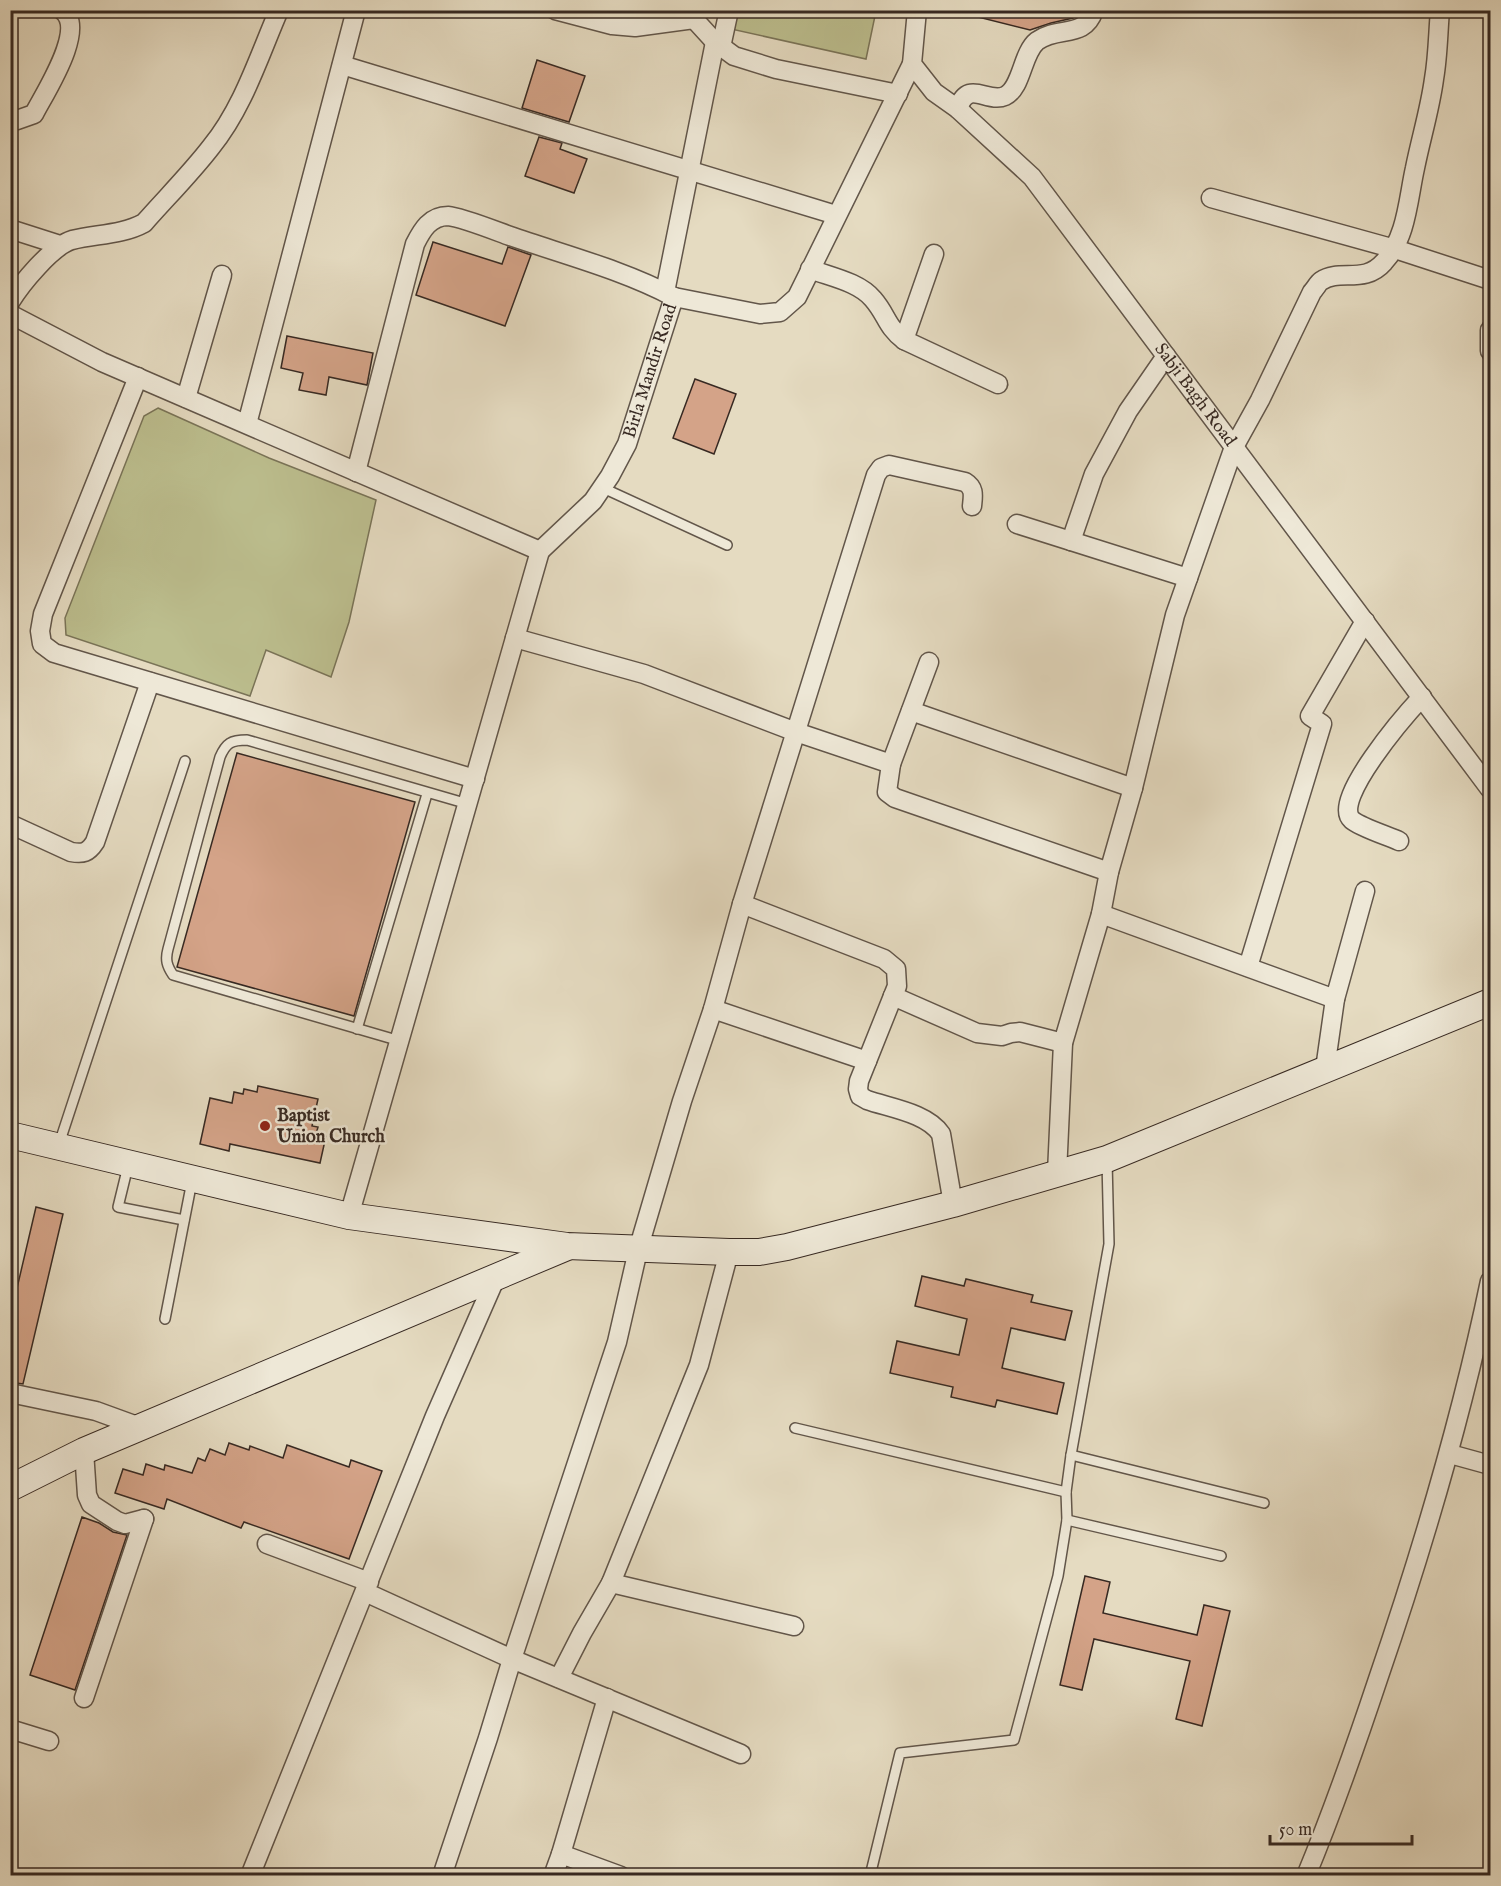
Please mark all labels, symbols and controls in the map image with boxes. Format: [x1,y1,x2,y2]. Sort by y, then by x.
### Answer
street label: Birla Mandir Road [618,300,683,441]
street label: Sabji Bagh Road [1149,339,1242,452]
place label: Baptist Union Church [276,1105,385,1149]
marker: Baptist Union Church [258,1119,272,1133]
scale bar [1270,1808,1412,1846]
text: 50 m [1279,1819,1312,1842]

